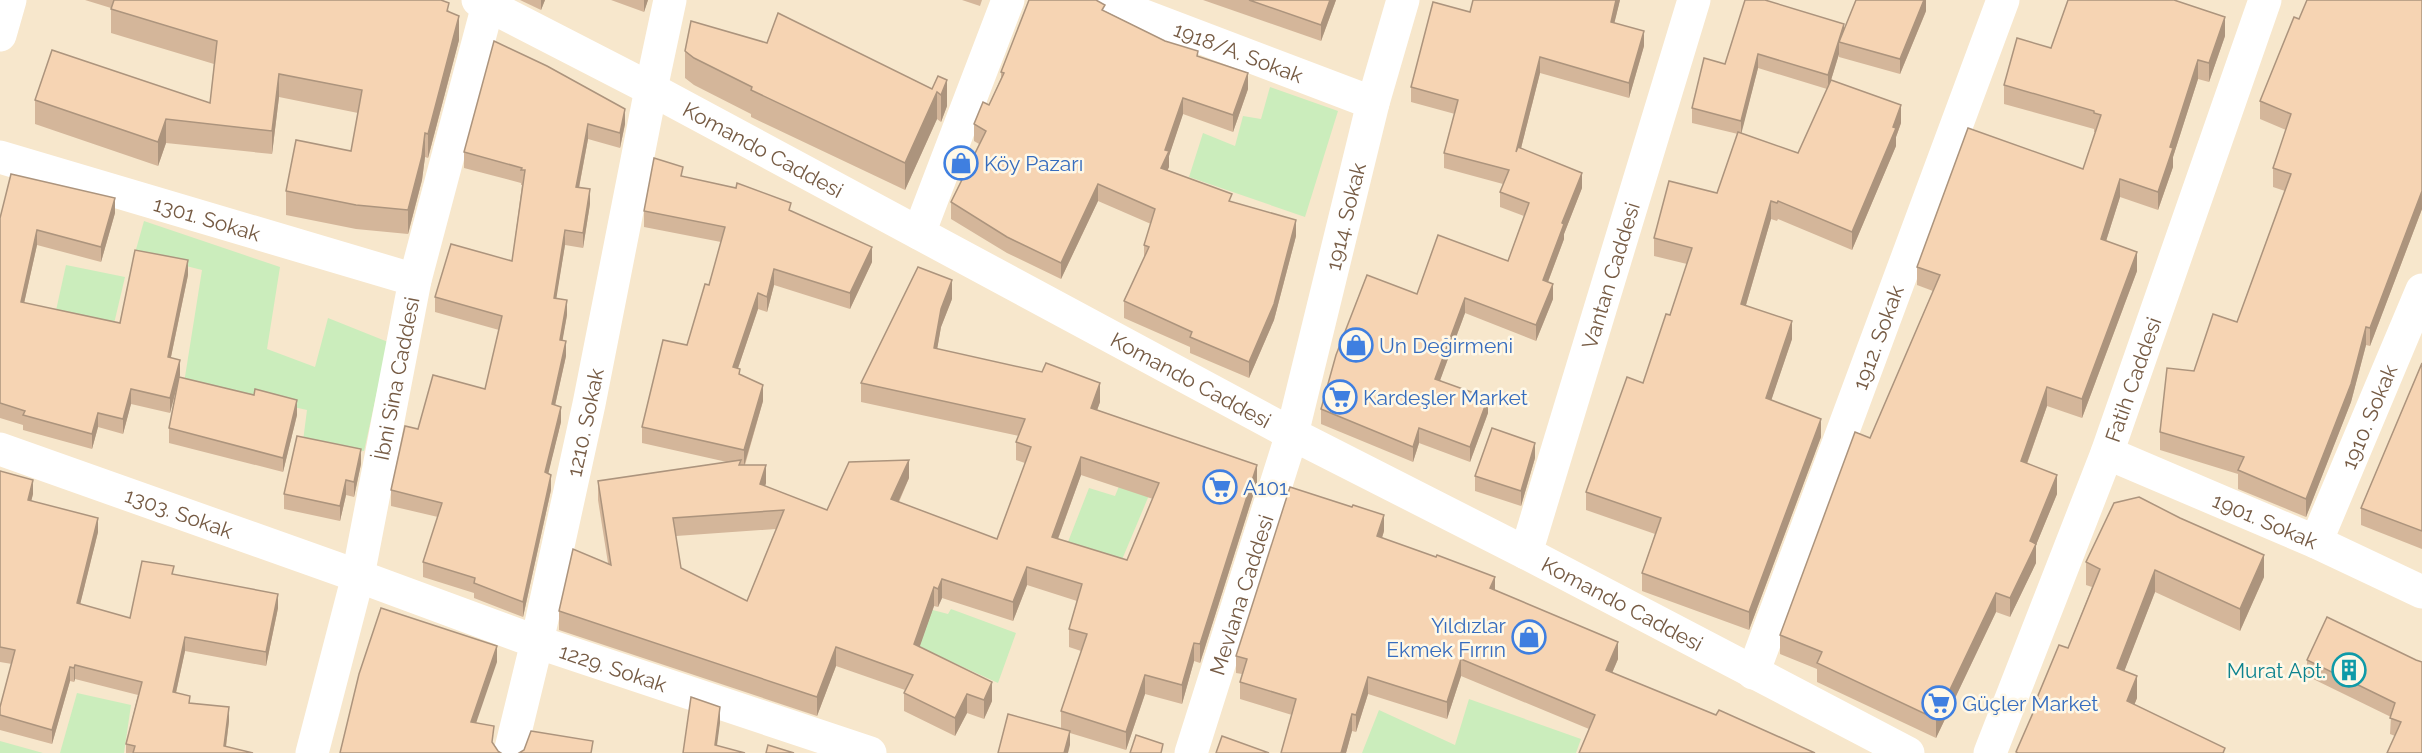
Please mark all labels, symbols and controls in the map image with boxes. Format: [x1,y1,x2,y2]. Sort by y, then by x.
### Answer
street label: 1918/A. Sokak [1170,16,1307,88]
street label: Komando Caddesi [679,96,848,203]
shop icon: Köy Pazarı [943,145,979,181]
place label: Köy Pazarı [984,151,1083,176]
street label: 1914. Sokak [1320,160,1370,273]
street label: 1301. Sokak [151,191,264,246]
street label: Vantan Caddesi [1576,199,1644,352]
street label: 1912. Sokak [1847,282,1908,393]
street label: İbni Sina Caddesi [368,295,424,462]
street label: Fatih Caddesi [2099,314,2166,445]
street label: Komando Caddesi [1107,326,1276,433]
shop icon: Un Değirmeni [1338,327,1374,363]
place label: Un Değirmeni [1379,333,1513,358]
street label: 1910. Sokak [2336,360,2402,473]
street label: 1210. Sokak [561,366,608,479]
supermarket icon: Kardeşler Market [1322,379,1358,415]
place label: Kardeşler Market [1363,385,1528,410]
supermarket icon: A101 [1202,469,1238,505]
place label: A101 [1243,475,1288,500]
street label: 1303. Sokak [122,482,236,543]
street label: 1901. Sokak [2209,487,2321,554]
street label: Mevlana Caddesi [1204,511,1278,678]
street label: Komando Caddesi [1538,551,1707,656]
place label: Yıldızlar Ekmek Fırrın [1386,613,1507,662]
shop icon: Yıldızlar Ekmek Fırrın [1511,619,1547,655]
street label: 1229. Sokak [556,638,670,697]
building icon: Murat Apt. [2331,652,2367,688]
place label: Murat Apt. [2227,658,2326,683]
supermarket icon: Güçler Market [1921,685,1957,721]
place label: Güçler Market [1962,691,2098,716]

